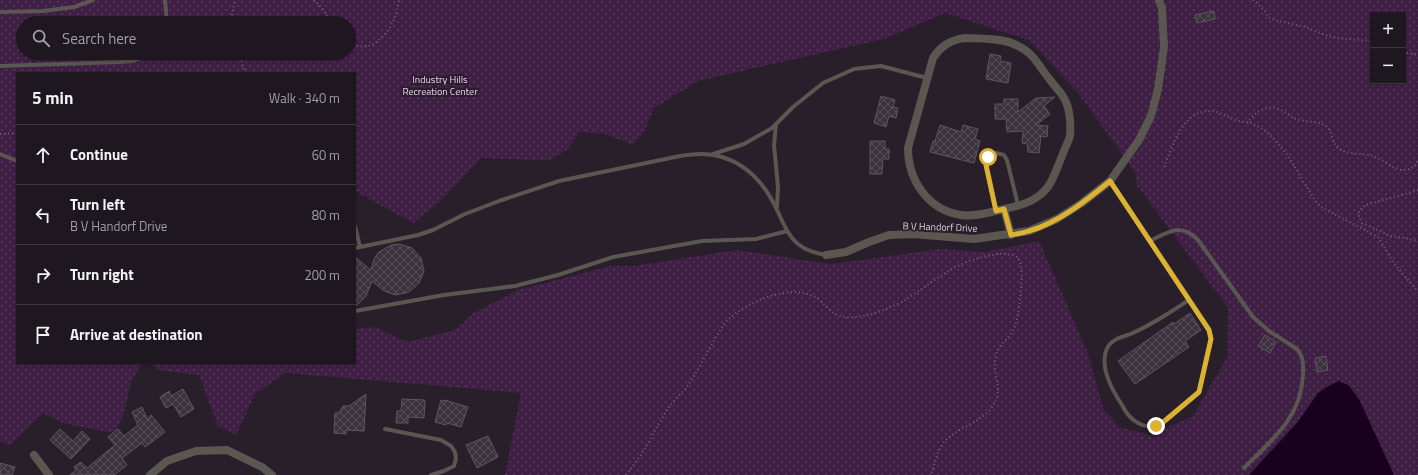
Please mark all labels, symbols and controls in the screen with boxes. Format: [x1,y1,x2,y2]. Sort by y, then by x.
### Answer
map controls [1370,12,1406,84]
button: + [1370,12,1406,48]
search box [16,16,356,60]
icon: search [30,27,52,49]
text: Search here [62,27,136,50]
button: − [1370,48,1406,84]
park label: Industry Hills Recreation Center [402,72,478,99]
text: 5 min [32,85,73,111]
text: Walk · 340 m [269,88,340,108]
text: Continue [70,143,128,166]
icon: ahead [32,144,54,166]
text: 60 m [312,145,340,165]
route start [979,148,997,166]
text: Turn left [70,193,125,216]
icon: left [32,204,54,226]
text: 80 m [312,205,340,225]
text: B V Handorf Drive [70,216,167,236]
street label: B V Handorf Drive [902,218,978,236]
text: Turn right [70,263,134,286]
icon: right [32,264,54,286]
text: 200 m [304,265,340,285]
text: Arrive at destination [70,323,203,346]
icon: arrive [32,324,54,346]
route end [1147,417,1165,435]

